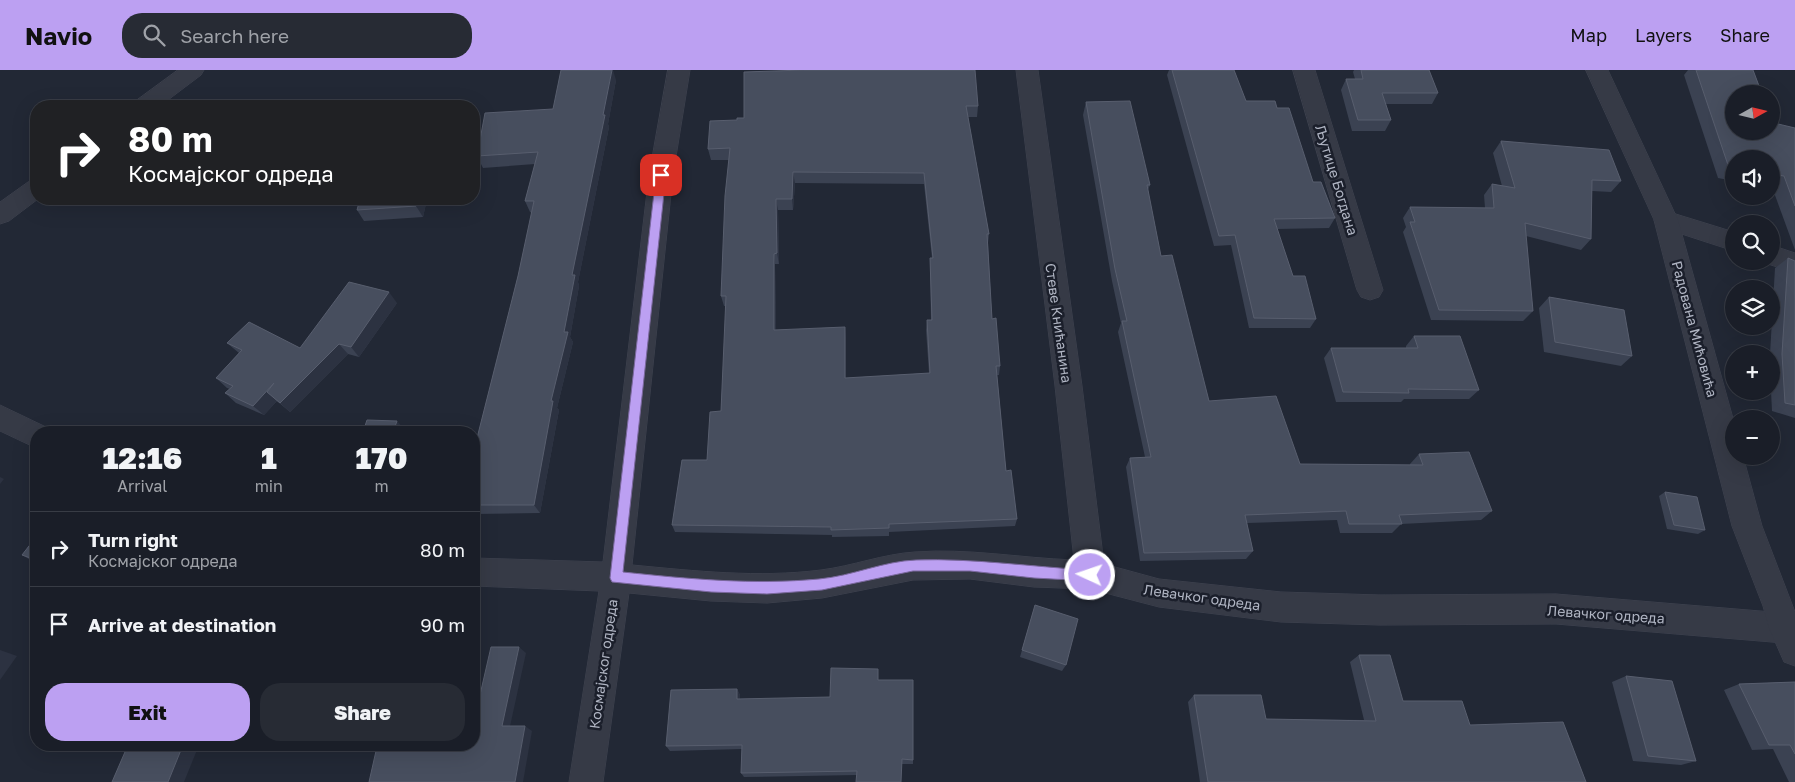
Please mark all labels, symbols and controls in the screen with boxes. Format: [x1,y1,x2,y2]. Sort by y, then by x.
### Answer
search box [122,13,472,58]
text: Navio [25,21,92,50]
icon: search [140,21,168,49]
text: Search here [180,24,289,47]
text: Map [1570,24,1607,46]
text: Layers [1635,24,1692,46]
text: Share [1720,24,1770,46]
north arrow [1725,85,1780,140]
map controls [1725,85,1780,465]
text: 80 m [128,118,213,160]
icon: right [45,120,110,185]
street label: Љутице Богдана [1312,123,1362,237]
button: sound [1725,150,1780,205]
pin [640,154,682,196]
text: Космајског одреда [128,160,334,187]
icon: arrive [647,161,675,189]
button: search [1725,215,1780,270]
street label: Радована Мићовића [1669,259,1721,399]
street label: Стеве Книћанина [1042,262,1076,384]
button: layers [1725,280,1780,335]
button: + [1725,345,1780,400]
button: − [1725,410,1780,465]
text: 12:16 [102,440,182,476]
text: 1 [261,440,277,476]
text: 170 [355,440,408,476]
text: Arrival [117,476,167,496]
text: min [255,476,283,496]
text: m [374,476,389,496]
text: Turn right [88,528,178,551]
icon: right [45,535,73,563]
text: 80 m [420,538,465,561]
position arrow [1063,548,1115,600]
text: Космајског одреда [88,551,238,571]
street label: Левачког одреда [1143,580,1261,614]
street label: Космајског одреда [585,598,621,730]
street label: Левачког одреда [1547,601,1665,627]
icon: arrive [45,610,73,638]
text: Arrive at destination [88,613,276,636]
text: 90 m [420,613,465,636]
button: Exit [45,683,250,741]
button: Share [260,683,465,741]

